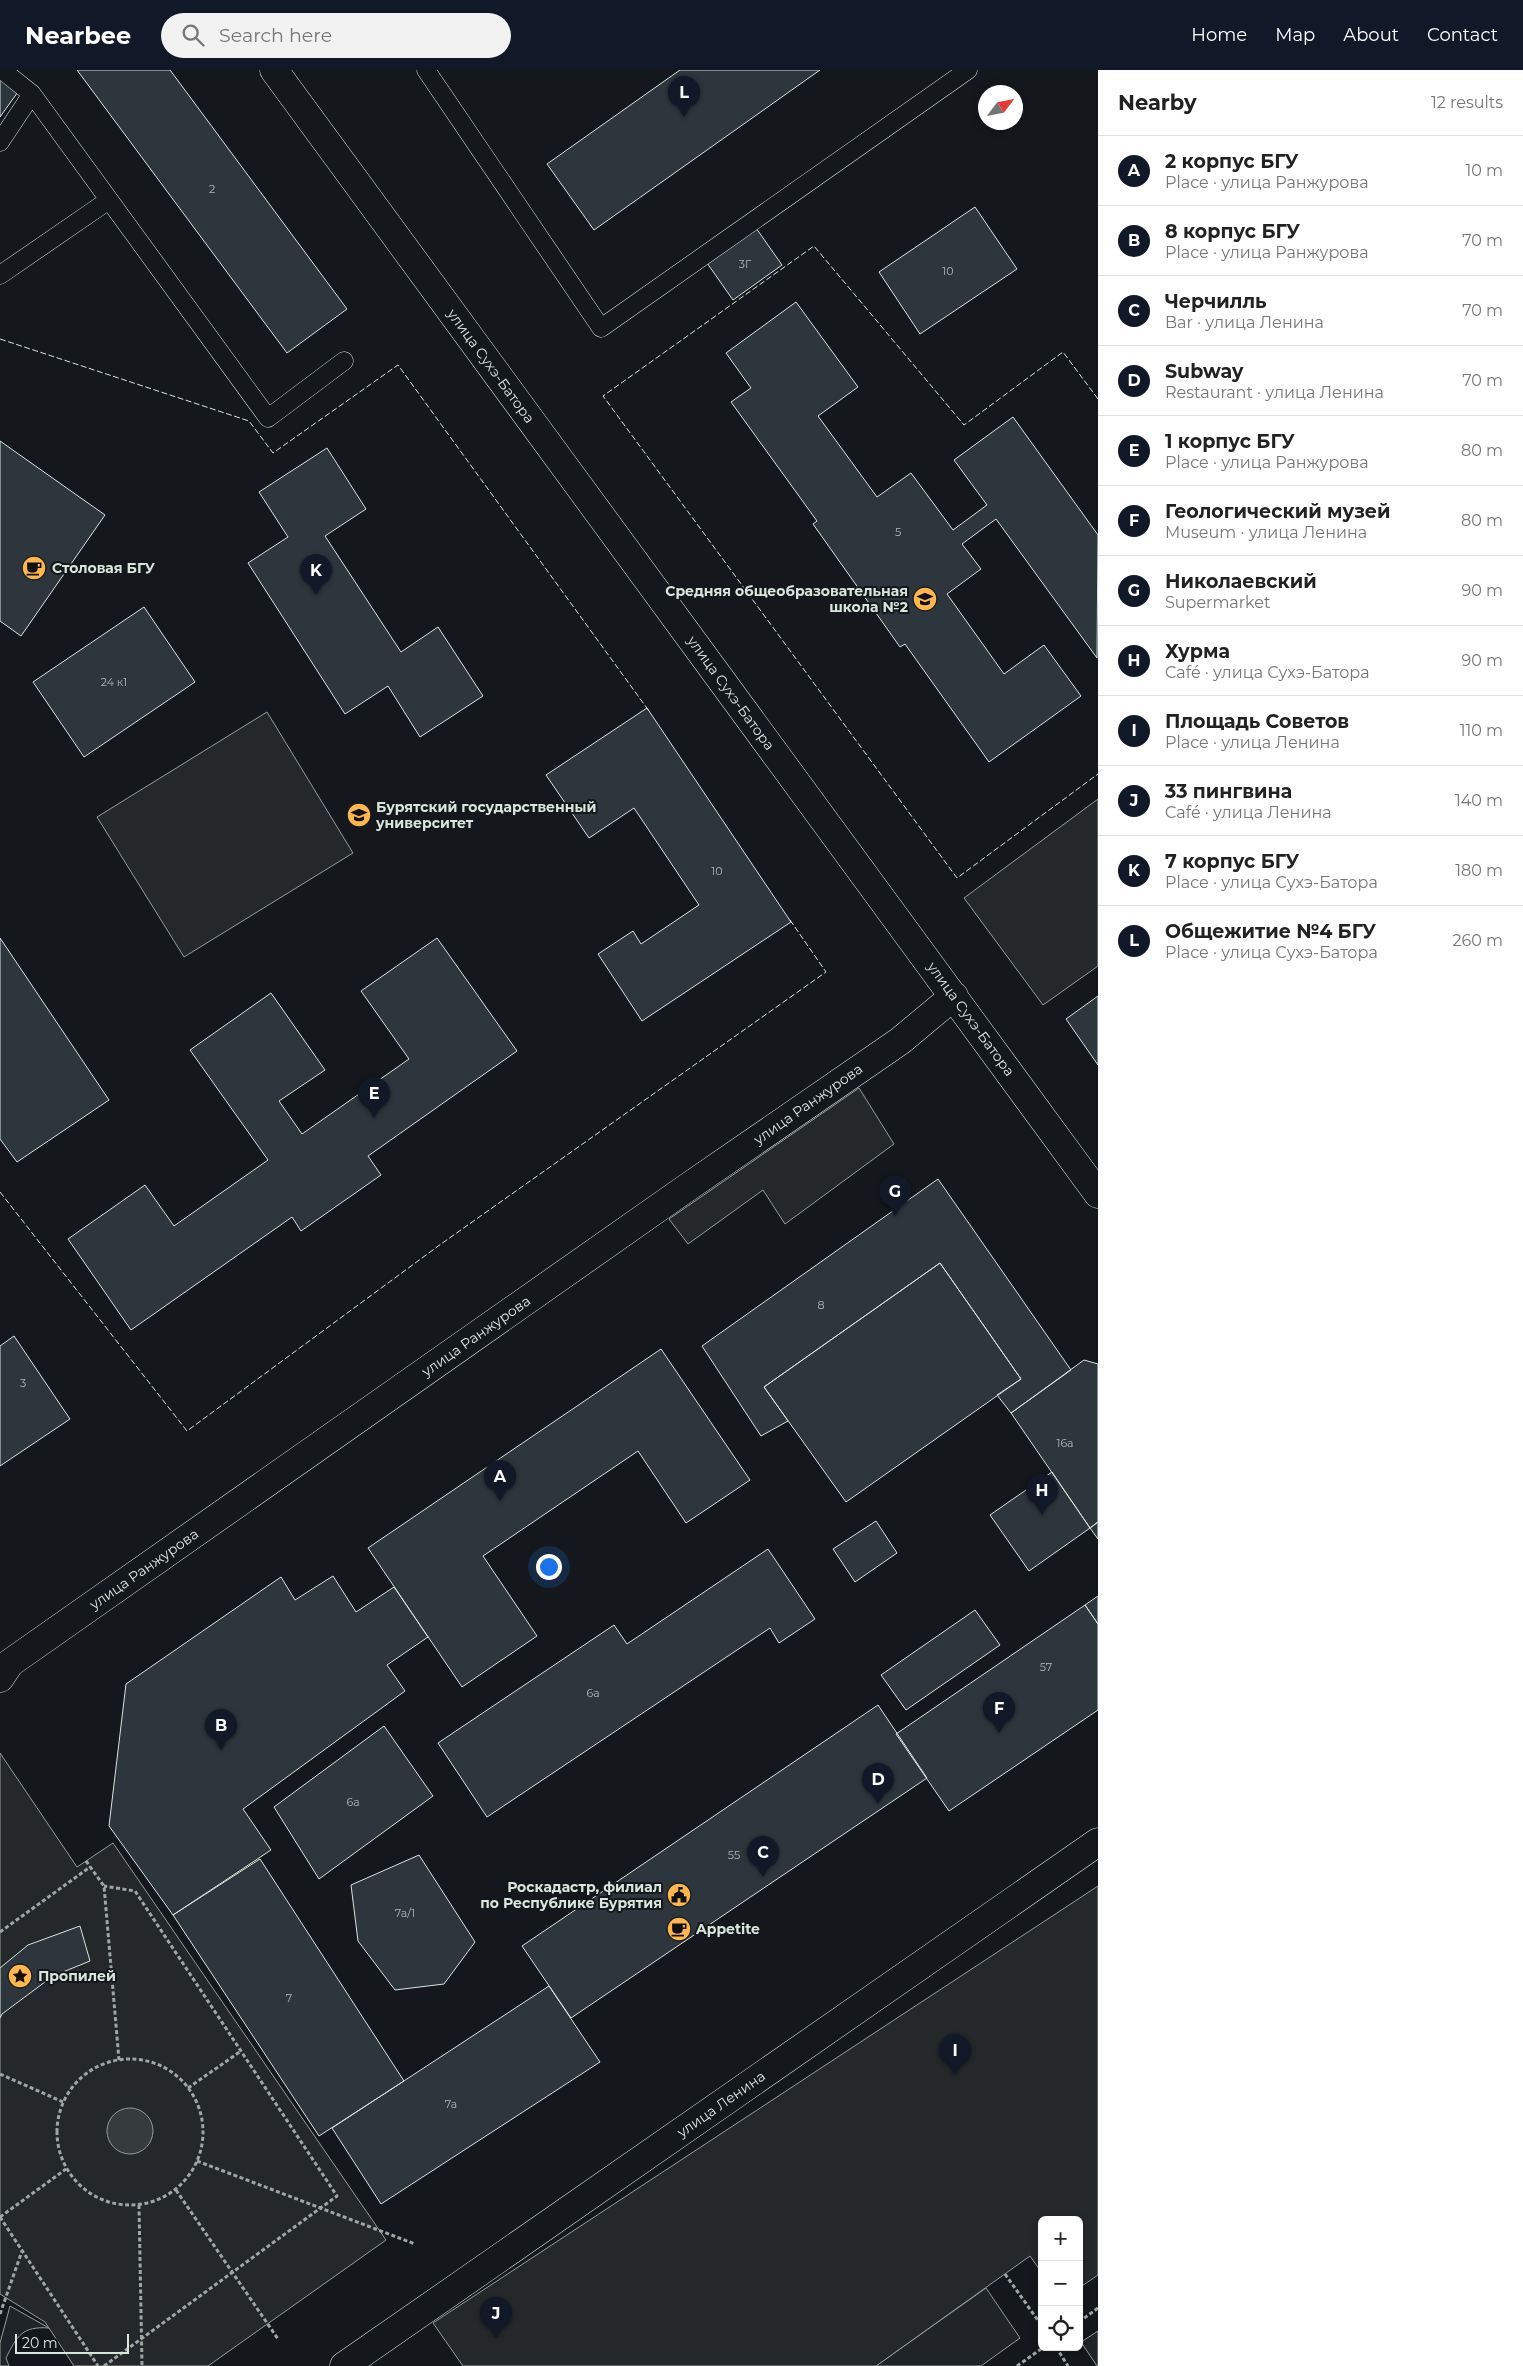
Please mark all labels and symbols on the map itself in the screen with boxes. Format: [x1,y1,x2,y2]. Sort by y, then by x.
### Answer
pin: L [668,76,700,117]
north arrow [978,85,1023,130]
house number: 2 [209,182,215,196]
house number: 3Г [739,257,752,271]
house number: 10 [942,264,954,278]
street label: улица Сухэ-Батора [443,304,539,427]
house number: 5 [895,525,901,539]
pin: K [300,554,332,595]
cafe icon: Столовая БГУ [21,555,47,581]
place label: Столовая БГУ [52,559,156,577]
place label: Средняя общеобразовательная школа №2 [665,582,908,616]
school or university icon: Средняя общеобразовательная школа №2 [912,586,938,612]
street label: улица Сухэ-Батора [683,631,779,754]
house number: 24 к1 [101,675,127,689]
place label: Бурятский государственный университет [375,798,597,832]
school or university icon: Бурятский государственный университет [346,802,372,828]
house number: 10 [711,864,723,878]
street label: улица Сухэ-Батора [923,957,1019,1080]
street label: улица Ранжурова [749,1060,866,1149]
pin: E [358,1077,390,1118]
pin: G [879,1175,911,1216]
street label: улица Ранжурова [417,1292,534,1381]
house number: 8 [817,1298,825,1312]
house number: 3 [20,1376,26,1390]
house number: 16а [1056,1436,1074,1450]
pin: A [484,1460,516,1501]
pin: H [1026,1474,1058,1515]
street label: улица Ранжурова [85,1525,202,1614]
your location [536,1554,562,1580]
house number: 57 [1040,1660,1052,1674]
house number: 6а [586,1686,600,1700]
pin: F [983,1692,1015,1733]
pin: B [205,1709,237,1750]
pin: D [862,1763,894,1804]
house number: 6а [346,1795,360,1809]
pin: C [747,1836,779,1877]
house number: 55 [728,1848,740,1862]
place label: Роскадастр, филиал по Республике Бурятия [480,1878,662,1912]
public building icon: Роскадастр, филиал по Республике Бурятия [666,1882,692,1908]
house number: 7а/1 [395,1906,415,1920]
cafe icon: Appetite [666,1916,692,1942]
place label: Appetite [695,1920,760,1938]
place icon: Пропилей [7,1963,33,1989]
place label: Пропилей [38,1967,116,1985]
house number: 7 [286,1991,292,2005]
pin: I [939,2034,971,2075]
street label: улица Ленина [673,2067,769,2142]
house number: 7а [445,2097,457,2111]
pin: J [480,2297,512,2338]
scale bar [15,2331,129,2354]

